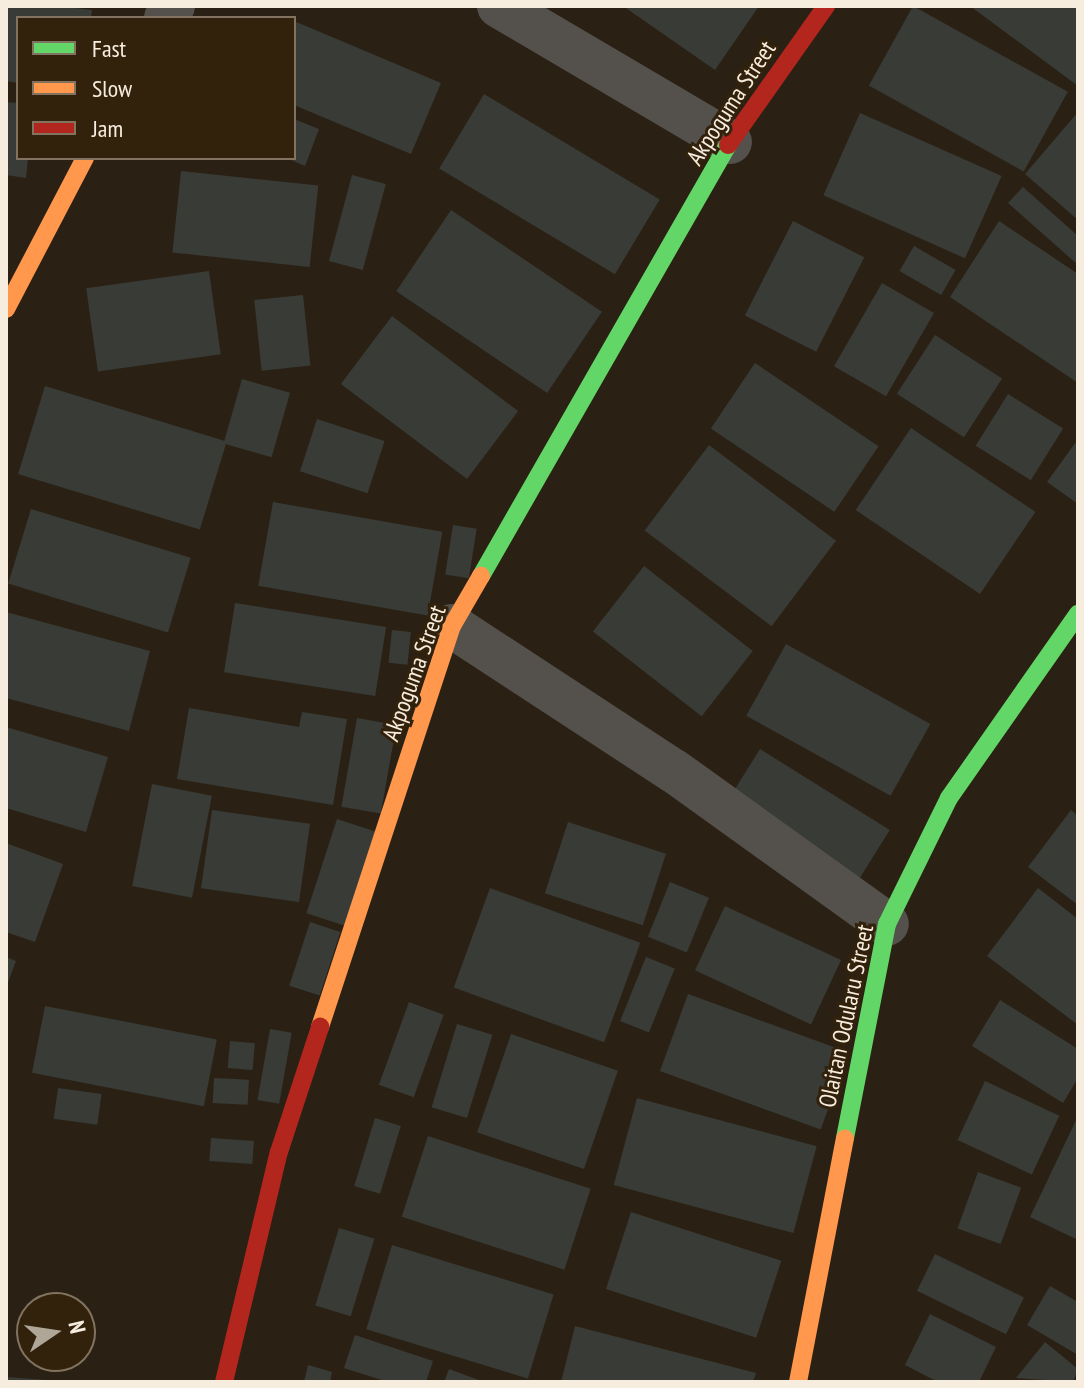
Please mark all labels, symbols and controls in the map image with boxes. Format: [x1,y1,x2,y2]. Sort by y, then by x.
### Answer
legend [16,16,296,160]
text: Fast [92,33,126,64]
street label: Akpoguma Street [680,36,782,170]
text: Slow [92,73,132,104]
text: Jam [92,113,123,144]
street label: Akpoguma Street [376,601,452,745]
street label: Olaitan Odularu Street [813,922,879,1110]
north arrow [16,1292,96,1372]
text: N [62,1318,92,1336]

